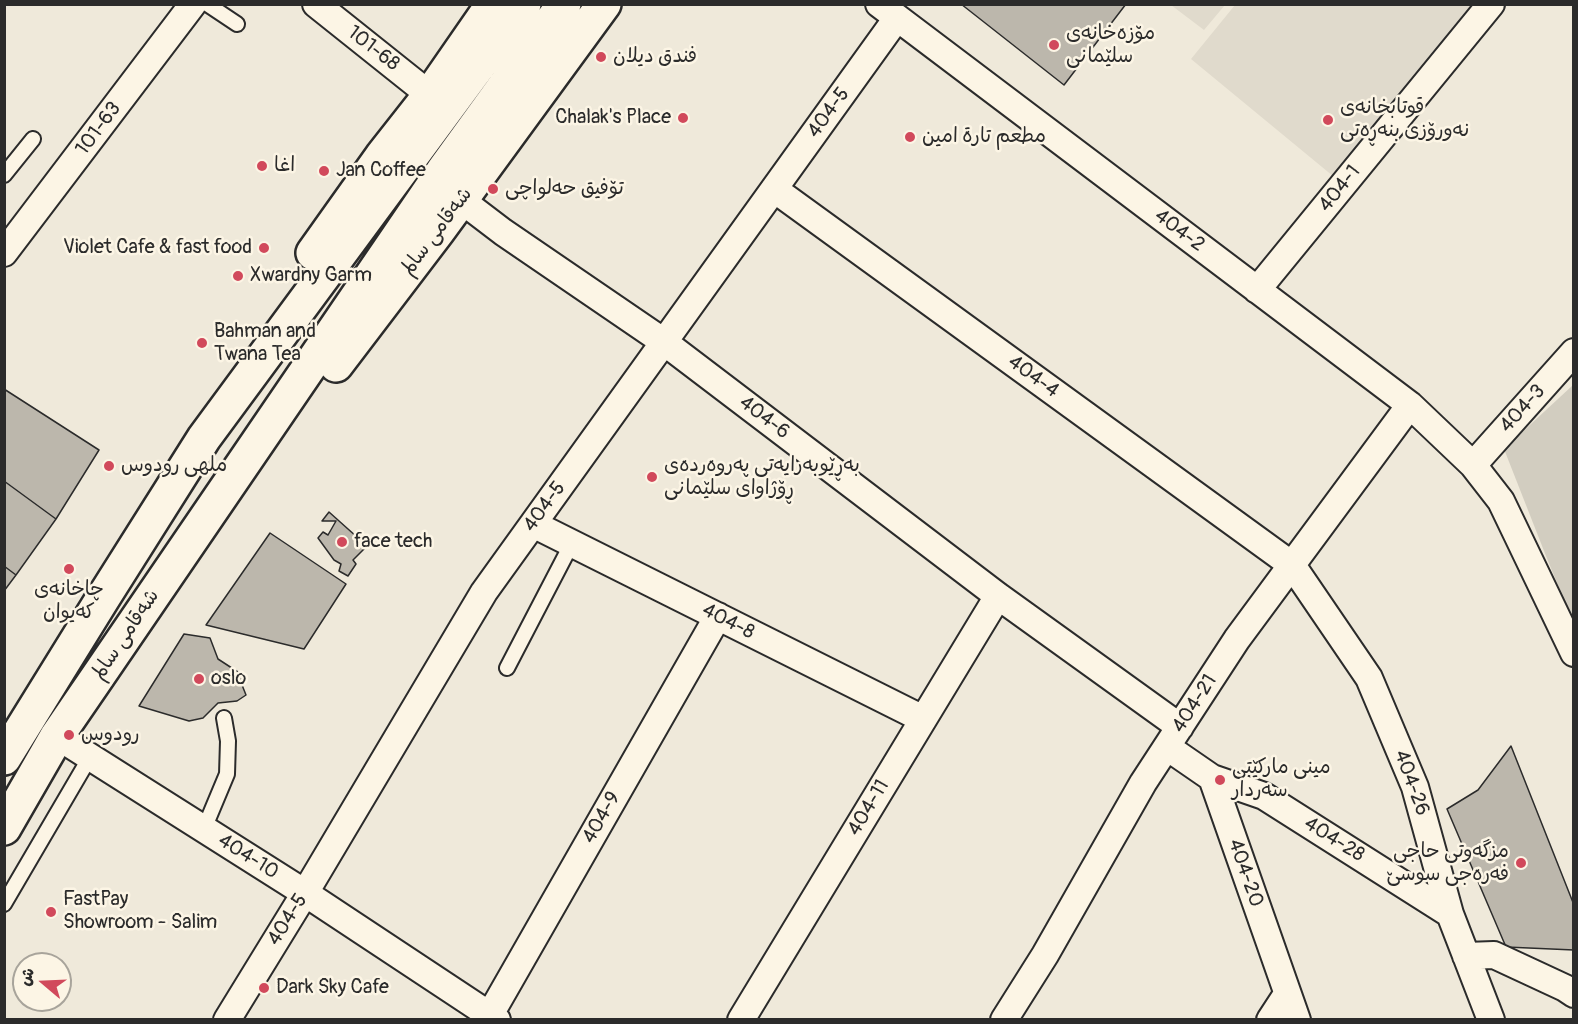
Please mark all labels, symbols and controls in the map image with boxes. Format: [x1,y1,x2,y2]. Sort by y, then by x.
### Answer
street label: 101-68 [342,21,404,77]
place label: مۆزەخانەی سلێمانی [1066,22,1155,69]
marker: مۆزەخانەی سلێمانی [1047,38,1061,52]
place label: فندق ديلان [613,45,697,69]
marker: فندق ديلان [594,50,608,64]
street label: 404-5 [803,83,855,143]
place label: قوتابخانەی نەورۆزی بنەڕەتی [1340,96,1469,143]
street label: 101-63 [71,98,127,160]
place label: Chalak's Place [555,106,671,130]
marker: Chalak's Place [676,111,690,125]
marker: قوتابخانەی نەورۆزی بنەڕەتی [1321,113,1335,127]
place label: مطعم تارة امين [922,125,1046,149]
marker: مطعم تارة امين [903,130,917,144]
place label: اغا [274,154,295,178]
marker: اغا [255,159,269,173]
place label: Jan Coffee [336,159,426,183]
street label: 404-1 [1314,161,1366,217]
marker: Jan Coffee [317,164,331,178]
place label: تۆفیق حەلواچی [505,177,624,201]
marker: تۆفیق حەلواچی [486,182,500,196]
street label: شەقامی سالم [396,183,478,281]
street label: 404-2 [1149,204,1209,258]
place label: Violet Cafe & fast food [63,236,252,260]
marker: Violet Cafe & fast food [257,241,271,255]
place label: Xwardny Garm [250,264,372,288]
marker: Xwardny Garm [231,269,245,283]
place label: Bahman and Twana Tea [214,320,316,367]
marker: Bahman and Twana Tea [195,336,209,350]
street label: 404-4 [1003,351,1063,403]
street label: 404-3 [1495,380,1551,438]
street label: 404-6 [734,391,794,445]
place label: ملهى رودوس [121,454,227,478]
place label: بەڕێوبەرایەتی پەروەردەی ڕۆژاوای سلێمانی [664,454,860,501]
marker: ملهى رودوس [102,459,116,473]
marker: بەڕێوبەرایەتی پەروەردەی ڕۆژاوای سلێمانی [645,470,659,484]
street label: 404-5 [519,477,571,537]
place label: face tech [354,530,432,554]
marker: face tech [335,535,349,549]
marker: چاخانەی کەیوان [62,562,76,576]
place label: چاخانەی کەیوان [34,578,104,625]
street label: شەقامی سالم [87,585,165,685]
street label: 404-8 [698,599,758,645]
place label: oslo [211,667,246,691]
street label: 404-21 [1167,670,1223,738]
marker: oslo [192,672,206,686]
place label: رودوس [81,723,139,747]
marker: رودوس [62,728,76,742]
street label: 404-26 [1388,747,1434,819]
place label: مینی مارکێتی سەردار [1232,756,1331,803]
marker: مینی مارکێتی سەردار [1213,773,1227,787]
street label: 404-11 [843,776,895,840]
street label: 404-9 [578,788,626,848]
street label: 404-28 [1299,812,1369,868]
street label: 404-10 [213,829,283,885]
street label: 404-20 [1222,836,1268,910]
place label: مزگەوتی حاجی فەرەجی سوسێ [1386,840,1509,887]
marker: مزگەوتی حاجی فەرەجی سوسێ [1514,856,1528,870]
place label: FastPay Showroom - Salim [63,888,217,935]
street label: 404-5 [263,890,313,950]
marker: FastPay Showroom - Salim [44,905,58,919]
north arrow [12,952,72,1012]
text: ش [15,965,39,988]
place label: Dark Sky Cafe [276,976,389,1000]
marker: Dark Sky Cafe [257,981,271,995]

